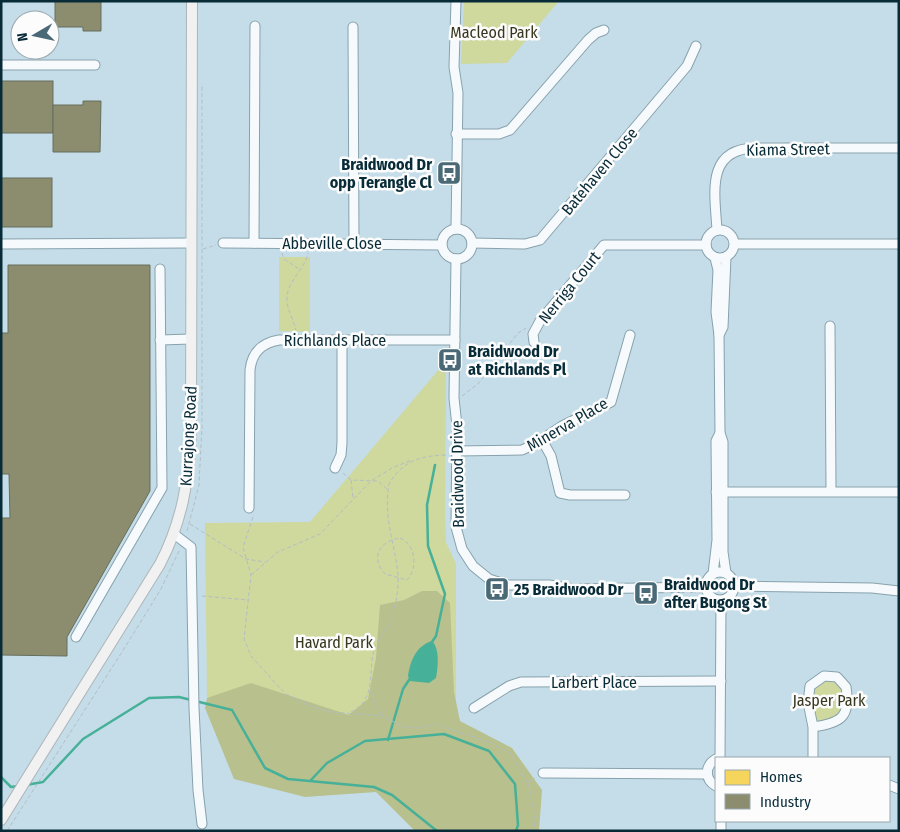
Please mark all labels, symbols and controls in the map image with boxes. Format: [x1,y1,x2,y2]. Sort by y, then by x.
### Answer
north arrow [10,10,60,60]
park label: Macleod Park [450,23,538,42]
text: N [14,31,32,42]
street label: Batehaven Close [557,124,641,219]
street label: Kiama Street [746,139,831,160]
place label: Braidwood Dr opp Terangle Cl [330,155,433,192]
bus stop icon: Braidwood Dr opp Terangle Cl [436,160,462,186]
street label: Abbeville Close [282,234,382,253]
street label: Nerriga Court [535,247,605,327]
street label: Richlands Place [284,331,386,350]
place label: Braidwood Dr at Richlands Pl [468,342,567,379]
bus stop icon: Braidwood Dr at Richlands Pl [437,347,463,373]
street label: Kurrajong Road [176,385,201,487]
street label: Minerva Place [523,394,611,455]
street label: Braidwood Drive [447,420,468,528]
place label: Braidwood Dr after Bugong St [664,575,767,612]
bus stop icon: 25 Braidwood Dr [484,576,510,602]
place label: 25 Braidwood Dr [513,580,623,599]
bus stop icon: Braidwood Dr after Bugong St [633,580,659,606]
park label: Havard Park [295,633,374,652]
street label: Larbert Place [551,673,637,692]
park label: Jasper Park [792,691,866,710]
legend [715,757,890,822]
text: Homes [760,768,802,786]
text: Industry [760,793,811,811]

